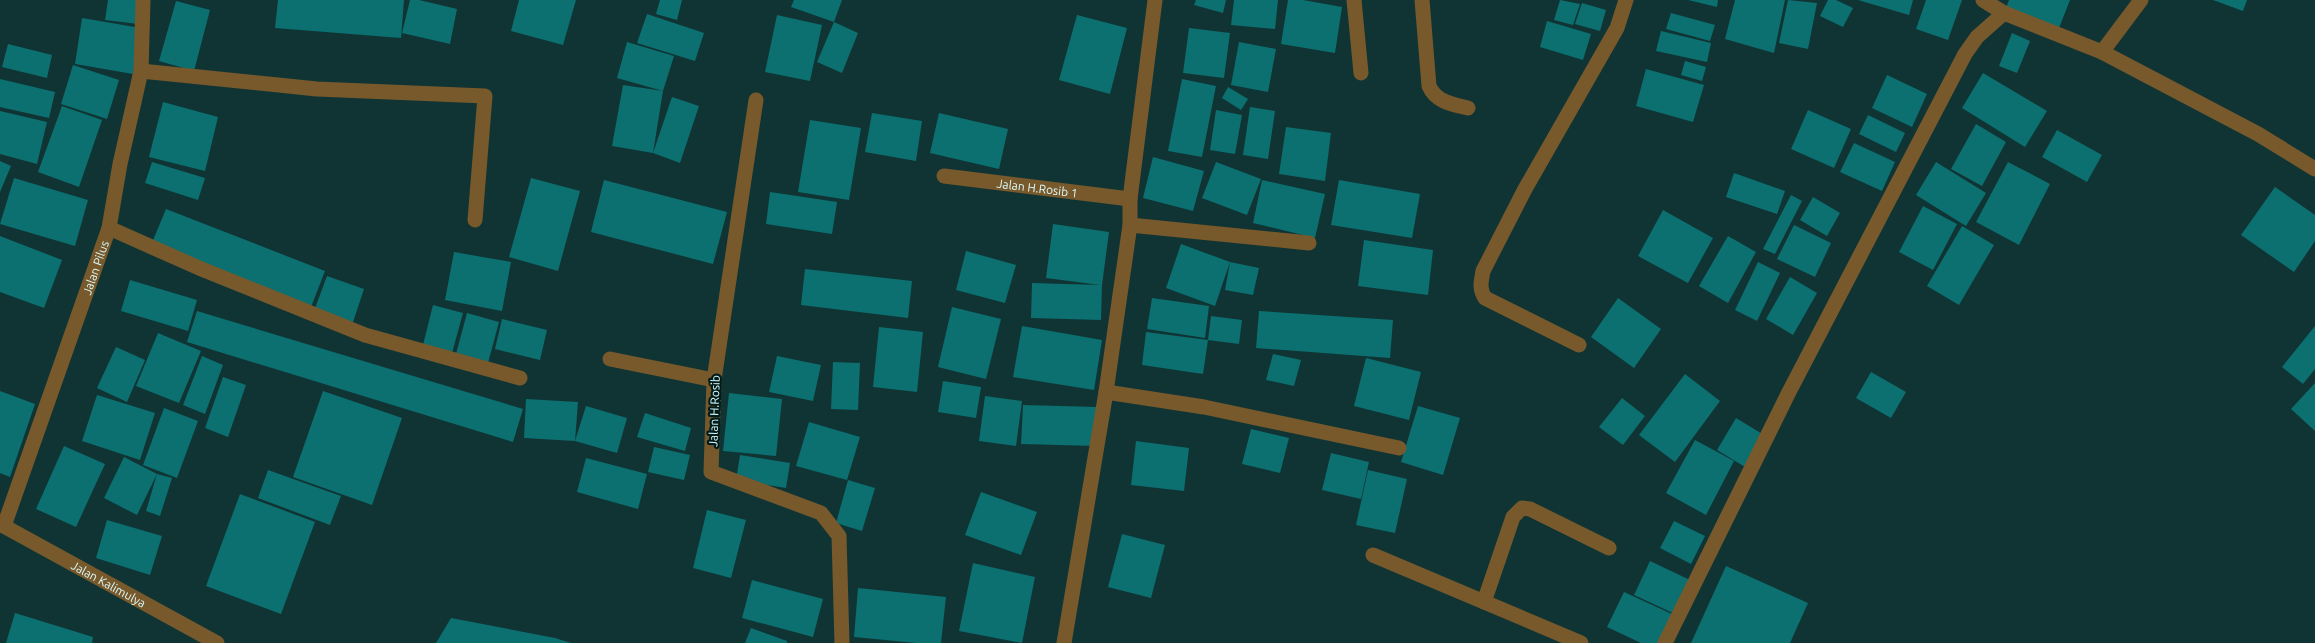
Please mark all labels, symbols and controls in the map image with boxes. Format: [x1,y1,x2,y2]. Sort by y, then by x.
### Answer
street label: Jalan H.Rosib 1 [996,176,1079,199]
street label: Jalan Pilus [80,239,111,296]
street label: Jalan H.Rosib [706,375,722,447]
street label: Jalan Kalimulya [69,558,148,609]

